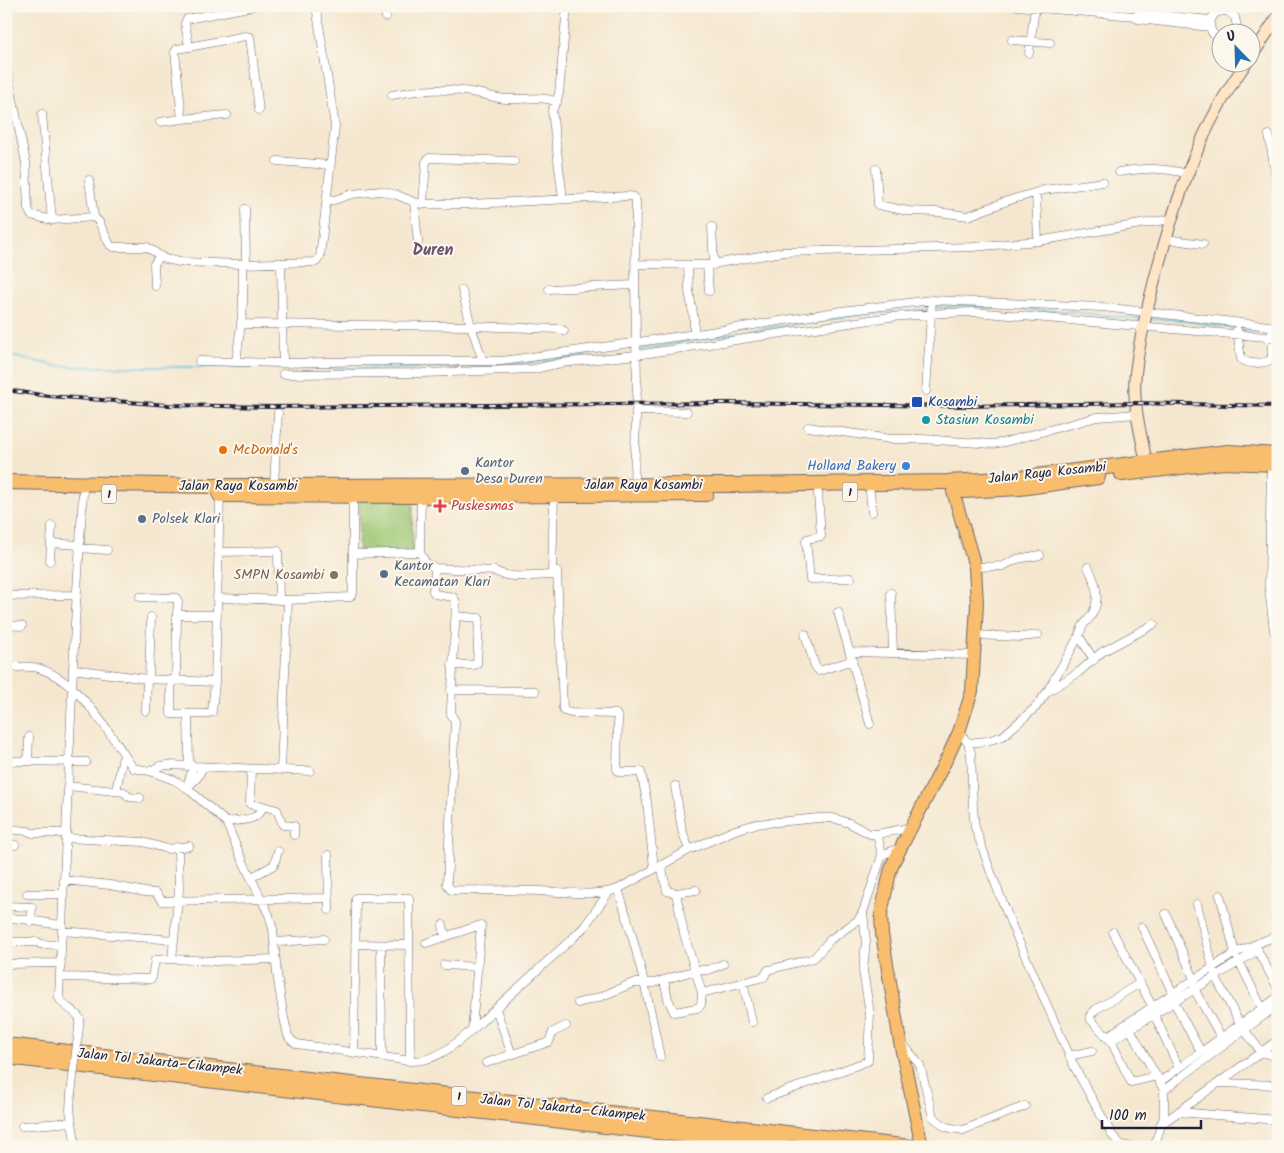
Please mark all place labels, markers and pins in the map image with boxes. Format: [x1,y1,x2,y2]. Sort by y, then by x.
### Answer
place label: Kosambi [928,391,978,413]
marker: Kosambi [910,395,924,409]
place label: Stasiun Kosambi [936,409,1034,431]
marker: Stasiun Kosambi [920,414,932,426]
place label: McDonald's [233,439,298,461]
marker: McDonald's [217,444,229,456]
place label: Kantor Desa Duren [475,452,543,490]
place label: Holland Bakery [807,455,896,477]
marker: Holland Bakery [900,460,912,472]
marker: Kantor Desa Duren [459,465,471,477]
place label: Puskesmas [451,495,514,517]
marker: Puskesmas [433,499,447,513]
place label: Polsek Klari [152,508,221,530]
marker: Polsek Klari [136,513,148,525]
place label: Kantor Kecamatan Klari [394,555,491,593]
place label: SMPN Kosambi [234,564,325,586]
marker: Kantor Kecamatan Klari [378,568,390,580]
marker: SMPN Kosambi [328,569,340,581]

